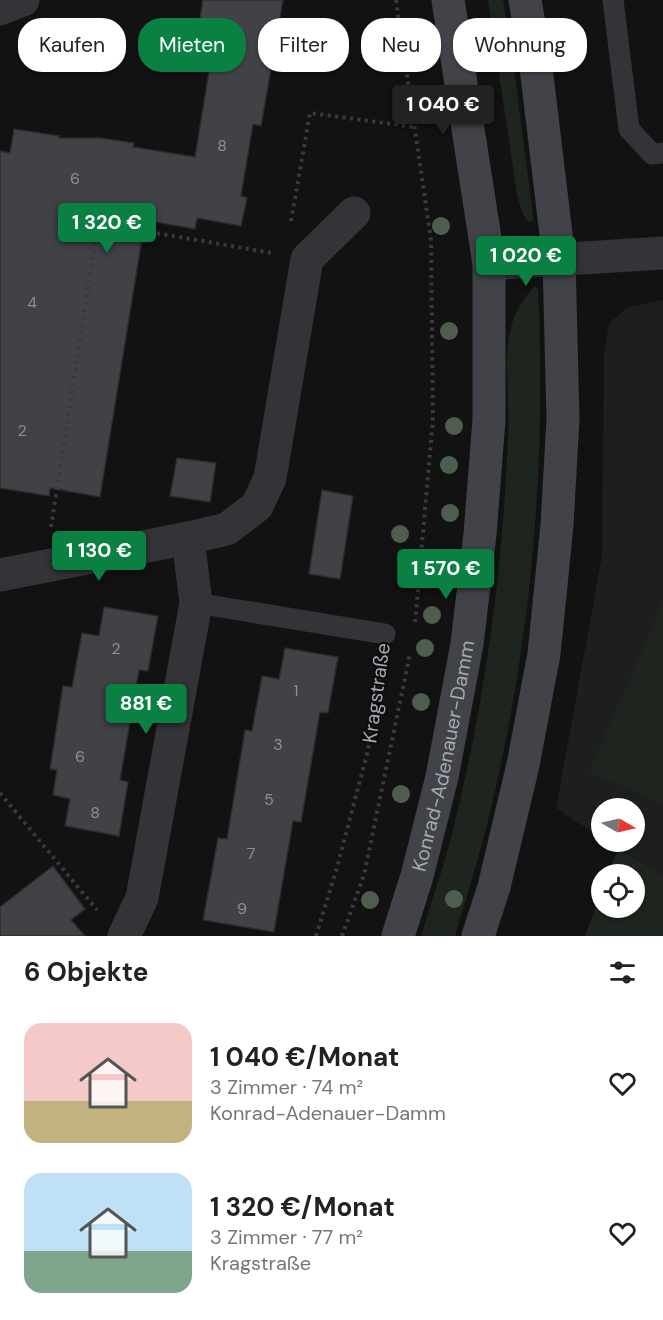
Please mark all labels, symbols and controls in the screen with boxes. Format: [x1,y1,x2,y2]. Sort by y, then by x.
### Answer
chip: Kaufen [18,18,126,72]
chip: Mieten [138,18,246,72]
chip: Filter [258,18,349,72]
chip: Neu [361,18,441,72]
chip: Wohnung [453,18,587,72]
pin: 1 040 € [388,85,498,136]
text: 1 040 € [406,91,480,117]
house number: 8 [217,135,227,156]
house number: 6 [70,168,80,189]
pin: 1 320 € [52,203,162,254]
text: 1 320 € [72,209,142,235]
pin: 1 020 € [471,236,581,287]
text: 1 020 € [490,242,562,268]
house number: 4 [27,292,37,313]
house number: 2 [17,420,27,441]
pin: 1 130 € [44,531,154,582]
text: 1 130 € [66,537,132,563]
pin: 1 570 € [391,549,501,600]
text: 1 570 € [411,555,481,581]
house number: 2 [111,638,121,659]
street label: Konrad-Adenauer-Damm [406,638,480,874]
street label: Kragstraße [356,641,396,745]
house number: 1 [294,680,299,701]
pin: 881 € [104,684,188,735]
text: 881 € [120,690,172,716]
house number: 3 [273,734,283,755]
house number: 6 [75,746,85,767]
house number: 5 [264,789,274,810]
north arrow [591,798,645,852]
map controls [591,798,645,918]
house number: 8 [90,802,100,823]
house number: 7 [247,843,255,864]
button: locate [591,864,645,918]
house number: 9 [237,898,247,919]
text: 6 Objekte [24,955,148,989]
icon: filters [606,956,639,989]
text: 1 040 €/Monat [210,1040,399,1074]
icon: home [72,1047,144,1119]
icon: heart [606,1067,639,1100]
text: 3 Zimmer · 74 m² [210,1074,363,1100]
text: Konrad-Adenauer-Damm [210,1100,446,1126]
text: 1 320 €/Monat [210,1190,395,1224]
icon: home [72,1197,144,1269]
icon: heart [606,1217,639,1250]
text: 3 Zimmer · 77 m² [210,1224,363,1250]
text: Kragstraße [210,1250,311,1276]

